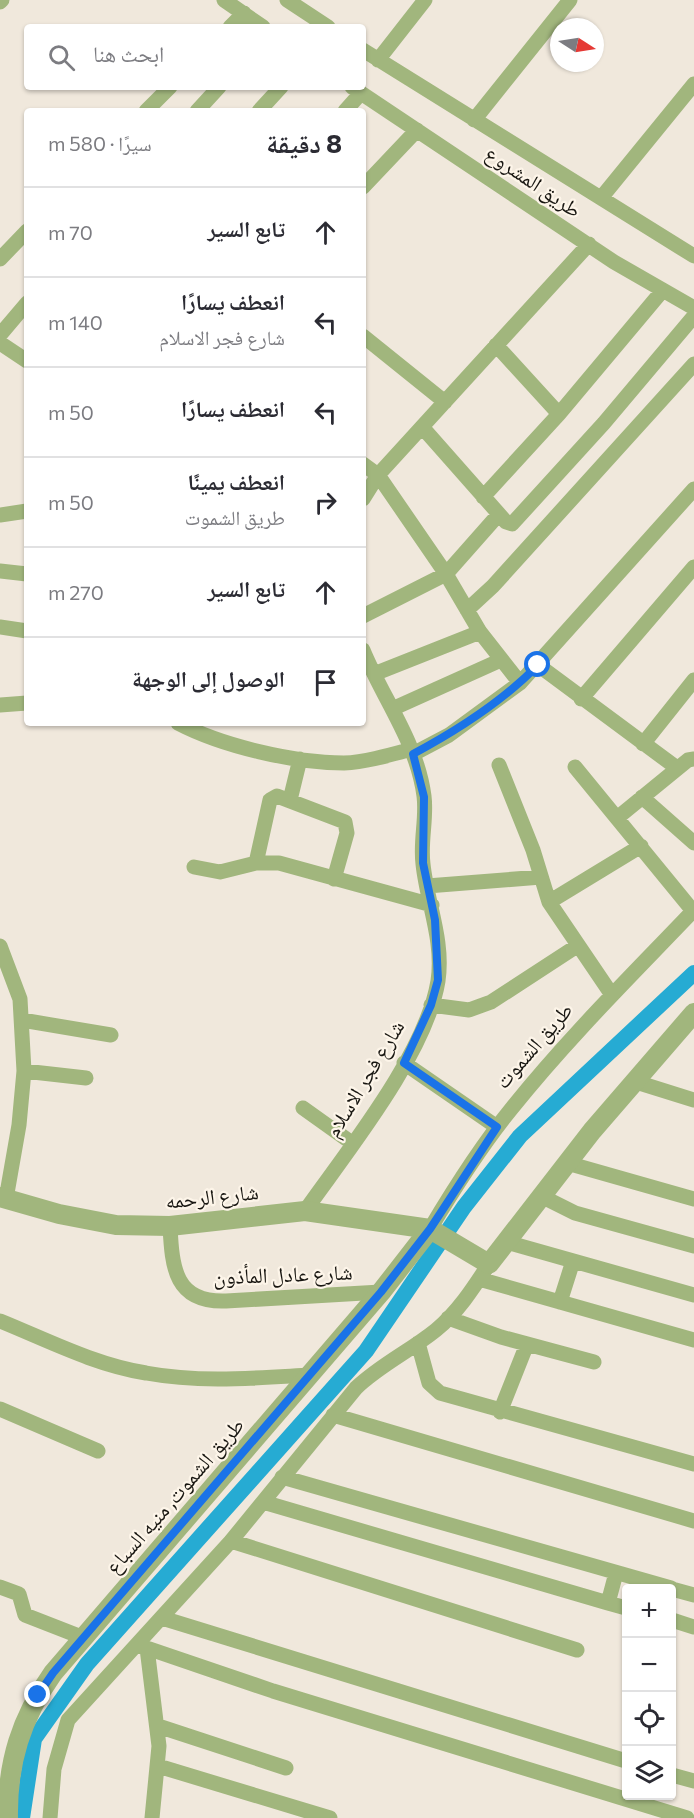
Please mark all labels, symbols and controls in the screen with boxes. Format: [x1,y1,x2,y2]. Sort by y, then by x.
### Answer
north arrow [550,18,604,72]
search box [24,24,366,90]
text: ابحث هنا [93,40,164,67]
icon: search [45,41,78,74]
text: 8 دقيقة [266,127,342,158]
text: سيرًا · 580 m [48,131,152,155]
street label: طريق المشروع [480,140,586,224]
text: تابع السير [207,215,285,242]
icon: ahead [309,216,342,249]
text: 70 m [48,220,93,244]
text: انعطف يسارًا [181,288,285,315]
icon: left [309,306,342,339]
text: 140 m [48,310,103,334]
text: شارع فجر الاسلام [159,325,285,349]
text: انعطف يسارًا [181,395,285,422]
icon: left [309,396,342,429]
text: 50 m [48,400,94,424]
text: انعطف يمينًا [187,468,285,495]
icon: right [309,486,342,519]
text: 50 m [48,490,94,514]
text: طريق الشموت [185,505,285,529]
text: تابع السير [207,575,285,602]
icon: ahead [309,576,342,609]
text: 270 m [48,580,104,604]
route start [524,651,550,677]
text: الوصول إلى الوجهة [132,665,285,692]
icon: arrive [309,666,342,699]
street label: طريق الشموت [489,997,578,1094]
street label: شارع فجر الاسلام [319,1015,411,1143]
street label: شارع الرحمه [164,1178,260,1215]
street label: شارع عادل المأذون [213,1259,353,1290]
street label: طريق الشموت, منيه السباع [99,1412,250,1579]
map controls [622,1584,676,1800]
button: + [622,1584,676,1638]
button: − [622,1638,676,1692]
route end [24,1681,50,1707]
button: locate [622,1692,676,1746]
button: layers [622,1746,676,1800]

